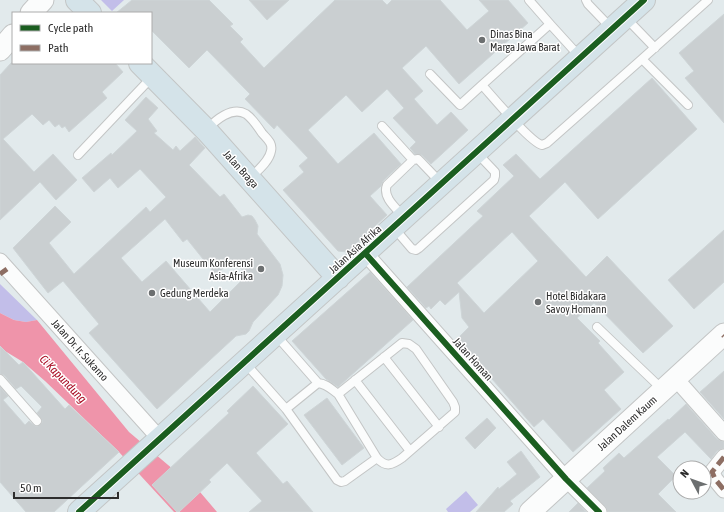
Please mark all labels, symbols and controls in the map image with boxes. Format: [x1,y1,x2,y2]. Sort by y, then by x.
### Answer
legend [12,12,152,64]
text: Cycle path [48,21,93,35]
place label: Dinas Bina Marga Jawa Barat [490,28,560,53]
marker: Dinas Bina Marga Jawa Barat [477,35,487,45]
text: Path [48,41,69,55]
street label: Jalan Braga [221,148,261,190]
street label: Jalan Asia Afrika [326,222,384,276]
place label: Museum Konferensi Asia-Afrika [173,257,253,282]
marker: Museum Konferensi Asia-Afrika [256,264,266,274]
place label: Gedung Merdeka [160,287,229,299]
marker: Gedung Merdeka [147,288,157,298]
place label: Hotel Bidakara Savoy Homann [546,290,607,315]
marker: Hotel Bidakara Savoy Homann [533,297,543,307]
street label: Jalan Dr. Ir. Sukarno [49,317,111,383]
street label: Jalan Homan [451,335,495,383]
water label: Ci Kapundung [37,352,90,406]
street label: Jalan Dalem Kaum [595,393,659,453]
north arrow [672,460,712,500]
text: N [678,467,691,480]
scale bar [14,474,118,500]
text: 50 m [20,481,42,495]

